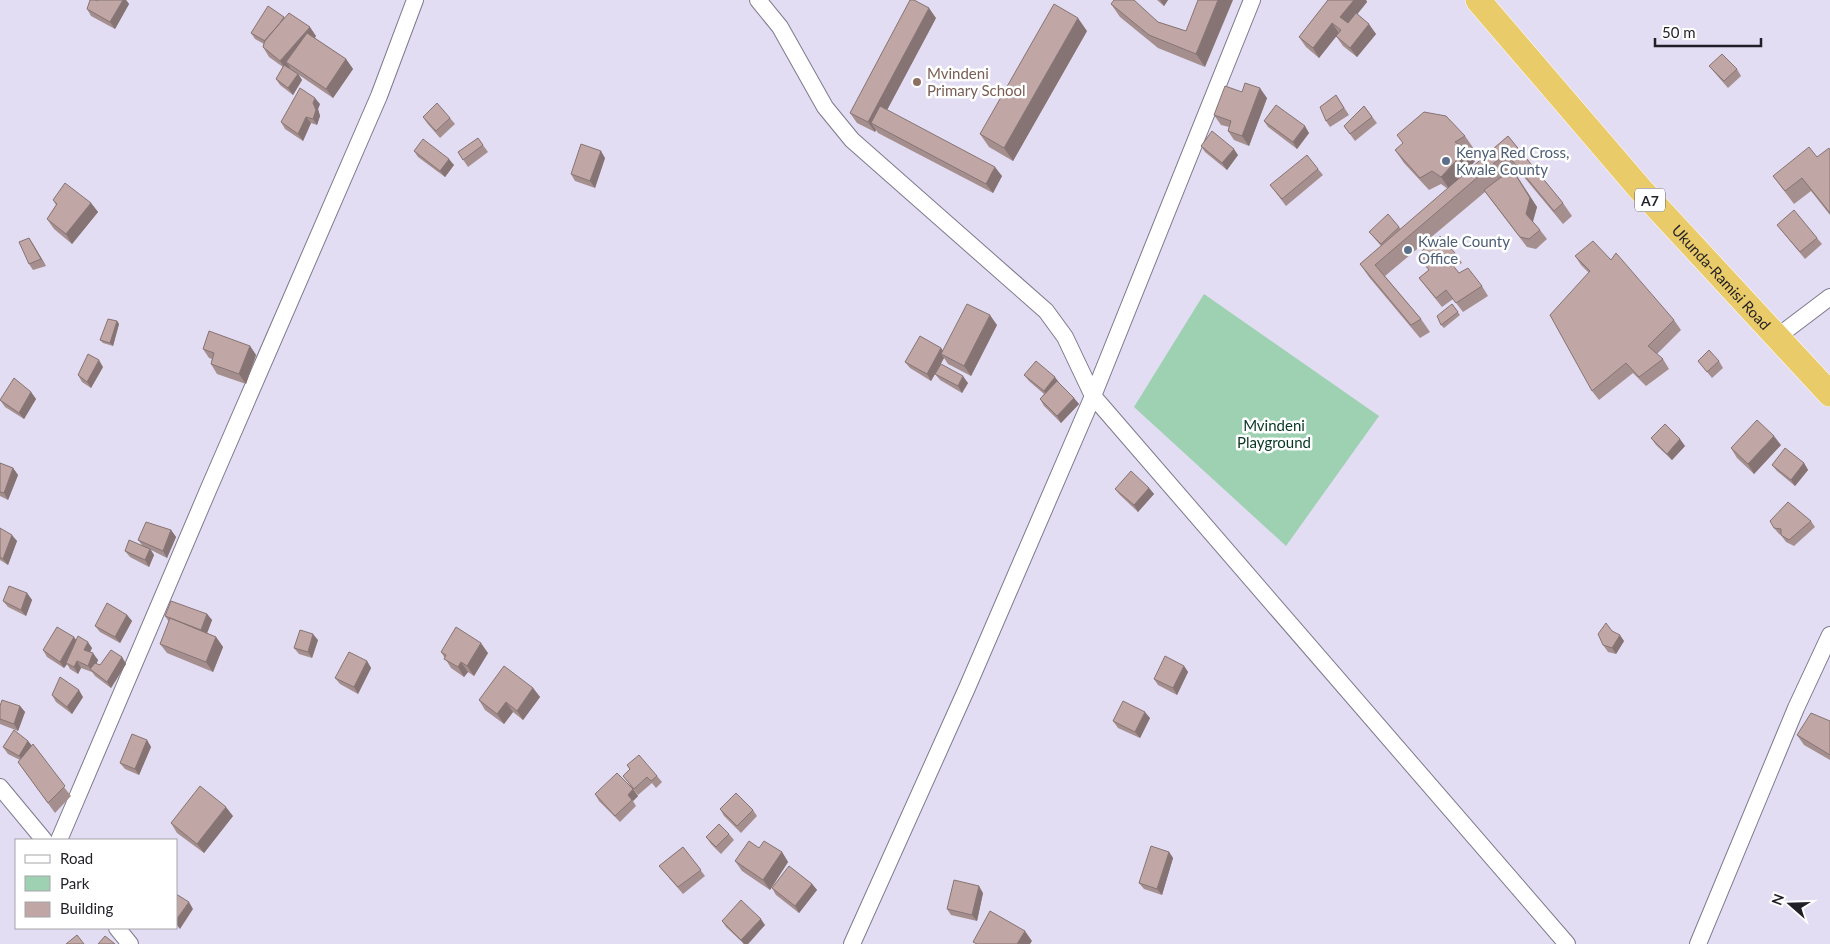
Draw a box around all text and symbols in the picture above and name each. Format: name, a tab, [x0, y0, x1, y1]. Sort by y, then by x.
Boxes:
scale bar	[1655, 15, 1761, 47]
text: 50 m	[1662, 23, 1696, 41]
place label: Mvindeni Primary School	[927, 64, 1026, 99]
marker: Mvindeni Primary School	[911, 76, 923, 88]
place label: Kenya Red Cross, Kwale County	[1456, 143, 1569, 178]
marker: Kenya Red Cross, Kwale County	[1440, 155, 1452, 167]
road number: A7	[1635, 188, 1665, 212]
street label: Ukunda-Ramisi Road	[1669, 221, 1775, 333]
place label: Kwale County Office	[1418, 232, 1510, 267]
marker: Kwale County Office	[1402, 244, 1414, 256]
park label: Mvindeni Playground	[1237, 416, 1311, 451]
legend	[15, 839, 178, 929]
text: Road	[60, 849, 93, 867]
text: Park	[60, 874, 90, 892]
north arrow	[1765, 879, 1815, 929]
text: N	[1767, 891, 1787, 907]
text: Building	[60, 899, 113, 917]

